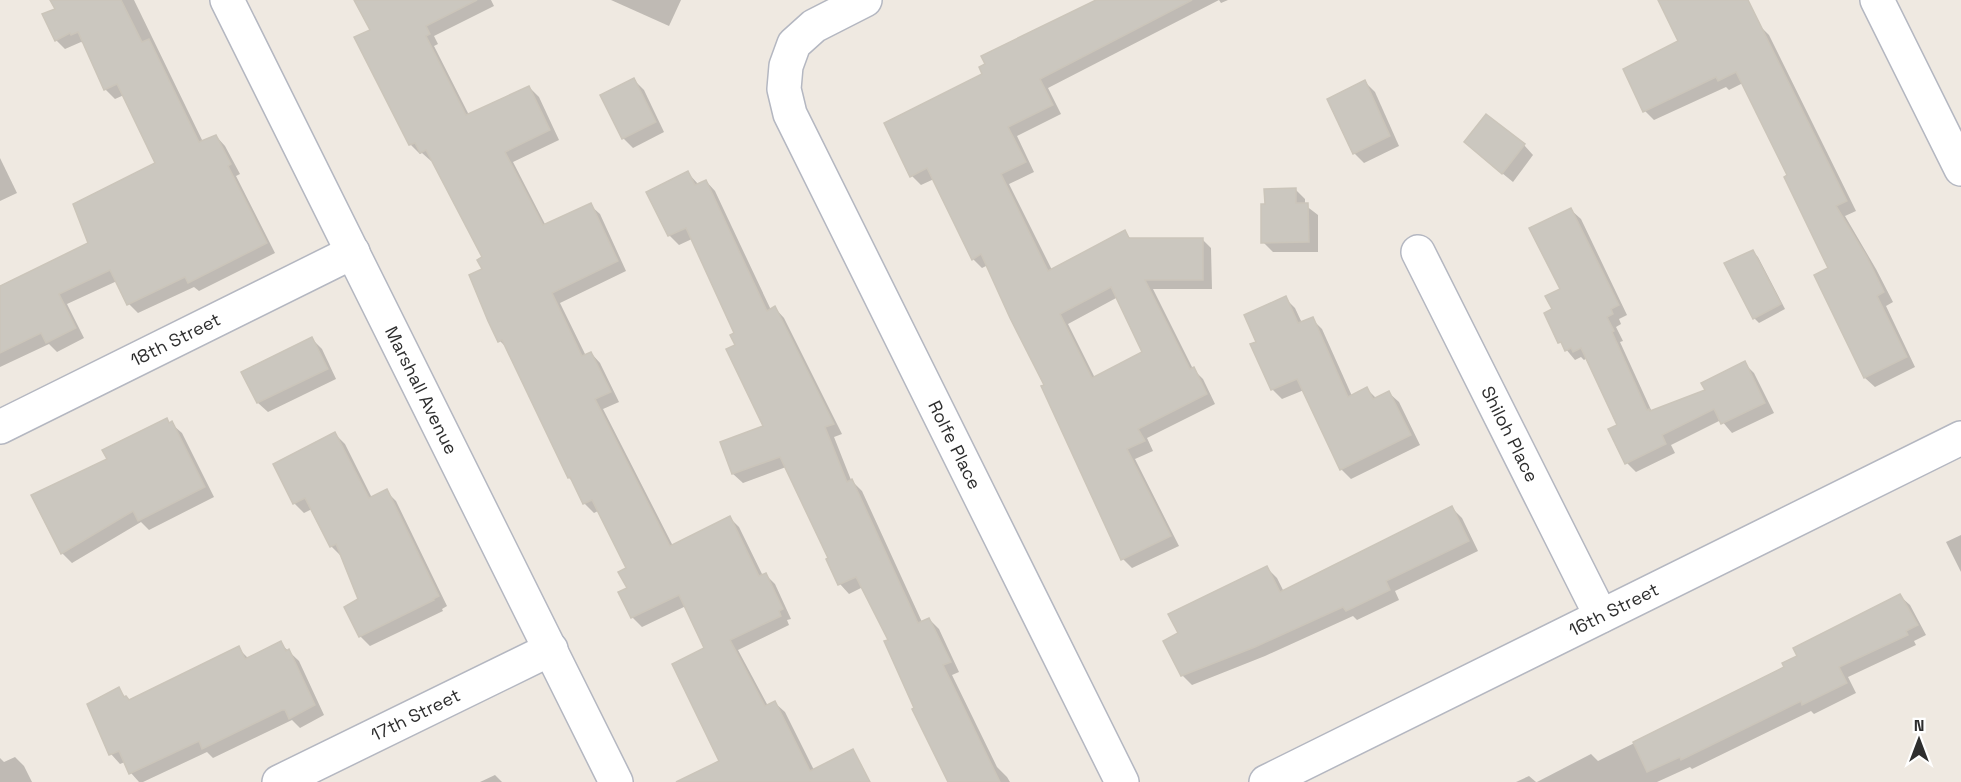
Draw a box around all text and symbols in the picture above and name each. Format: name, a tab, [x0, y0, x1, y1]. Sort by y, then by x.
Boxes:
street label: 18th Street	[126, 307, 224, 372]
street label: Marshall Avenue	[380, 322, 463, 458]
street label: Shiloh Place	[1476, 382, 1544, 486]
street label: Rolfe Place	[923, 396, 987, 493]
street label: 16th Street	[1565, 577, 1662, 641]
street label: 17th Street	[367, 683, 464, 746]
north arrow	[1889, 710, 1949, 770]
text: N	[1914, 715, 1924, 736]

